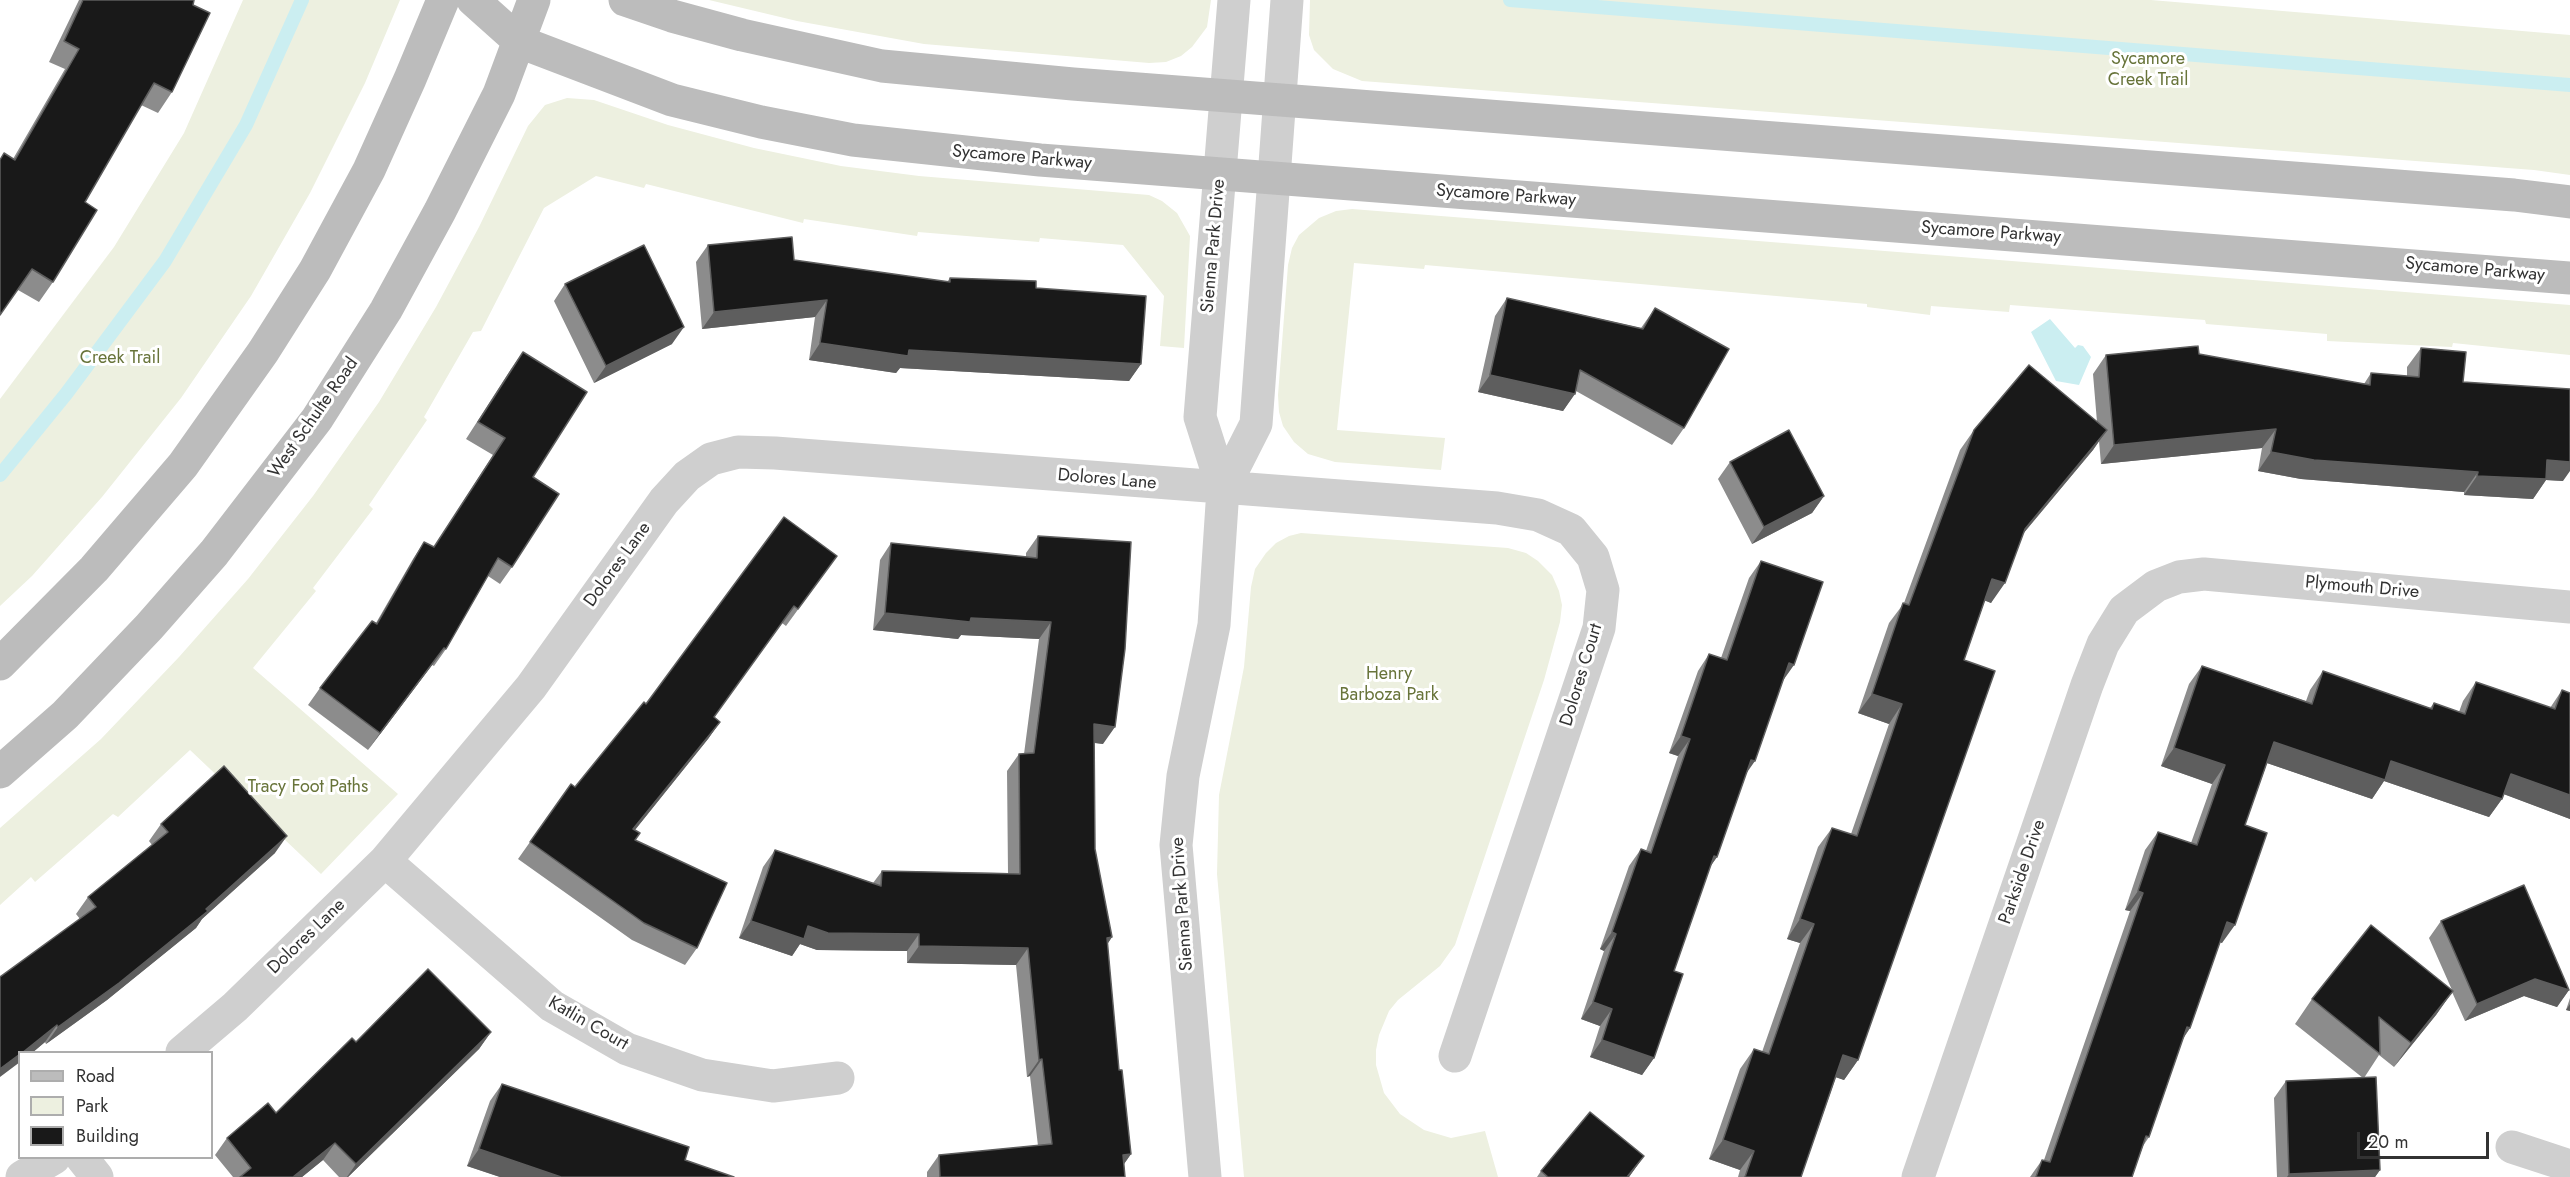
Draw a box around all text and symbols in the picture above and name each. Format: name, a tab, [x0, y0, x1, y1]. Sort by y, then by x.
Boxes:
park label: Sycamore Creek Trail	[2108, 49, 2188, 92]
street label: Sycamore Parkway	[951, 141, 1093, 175]
street label: Sienna Park Drive	[1197, 178, 1231, 314]
street label: Sycamore Parkway	[1435, 180, 1577, 212]
street label: Sycamore Parkway	[1920, 217, 2062, 249]
street label: Sycamore Parkway	[2404, 253, 2546, 287]
park label: Creek Trail	[80, 348, 160, 370]
street label: West Schulte Road	[264, 354, 364, 482]
street label: Dolores Lane	[1057, 465, 1157, 495]
street label: Dolores Lane	[580, 518, 656, 612]
street label: Plymouth Drive	[2304, 572, 2420, 604]
street label: Dolores Court	[1556, 621, 1608, 729]
park label: Henry Barboza Park	[1339, 664, 1439, 706]
park label: Tracy Foot Paths	[248, 777, 368, 799]
street label: Parkside Drive	[1995, 817, 2051, 927]
street label: Sienna Park Drive	[1168, 836, 1198, 972]
street label: Dolores Lane	[264, 895, 350, 979]
street label: Katlin Court	[544, 992, 632, 1056]
legend	[18, 1051, 213, 1159]
text: Road	[76, 1063, 115, 1089]
text: Park	[76, 1093, 108, 1119]
scale bar	[2360, 1120, 2492, 1158]
text: Building	[76, 1123, 139, 1149]
text: 20 m	[2368, 1129, 2408, 1155]

